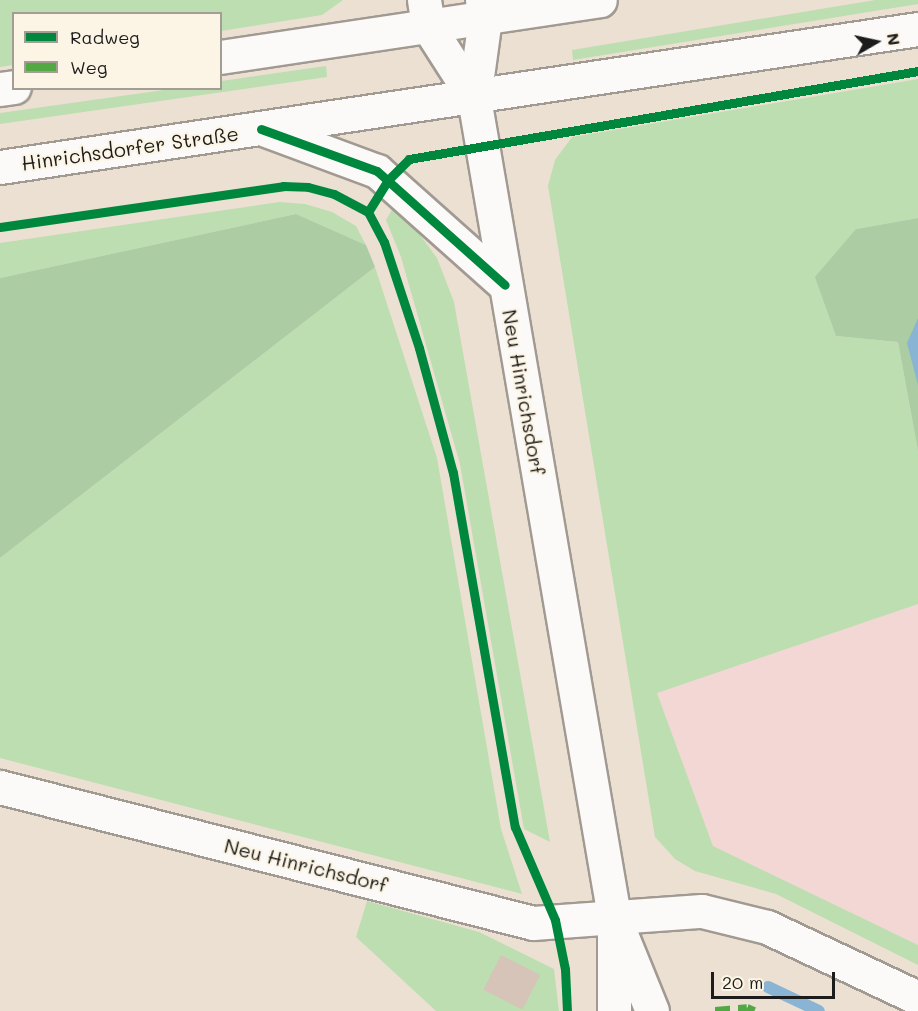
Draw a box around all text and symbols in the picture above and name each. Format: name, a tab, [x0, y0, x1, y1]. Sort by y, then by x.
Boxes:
legend	[12, 12, 222, 90]
north arrow	[846, 12, 906, 72]
text: Radweg	[70, 25, 140, 49]
text: N	[883, 31, 906, 47]
text: Weg	[70, 55, 107, 79]
street label: Hinrichsdorfer Straße	[20, 121, 240, 175]
street label: Neu Hinrichsdorf	[498, 308, 550, 476]
street label: Neu Hinrichsdorf	[222, 833, 390, 897]
scale bar	[714, 960, 838, 998]
text: 20 m	[722, 970, 763, 994]

